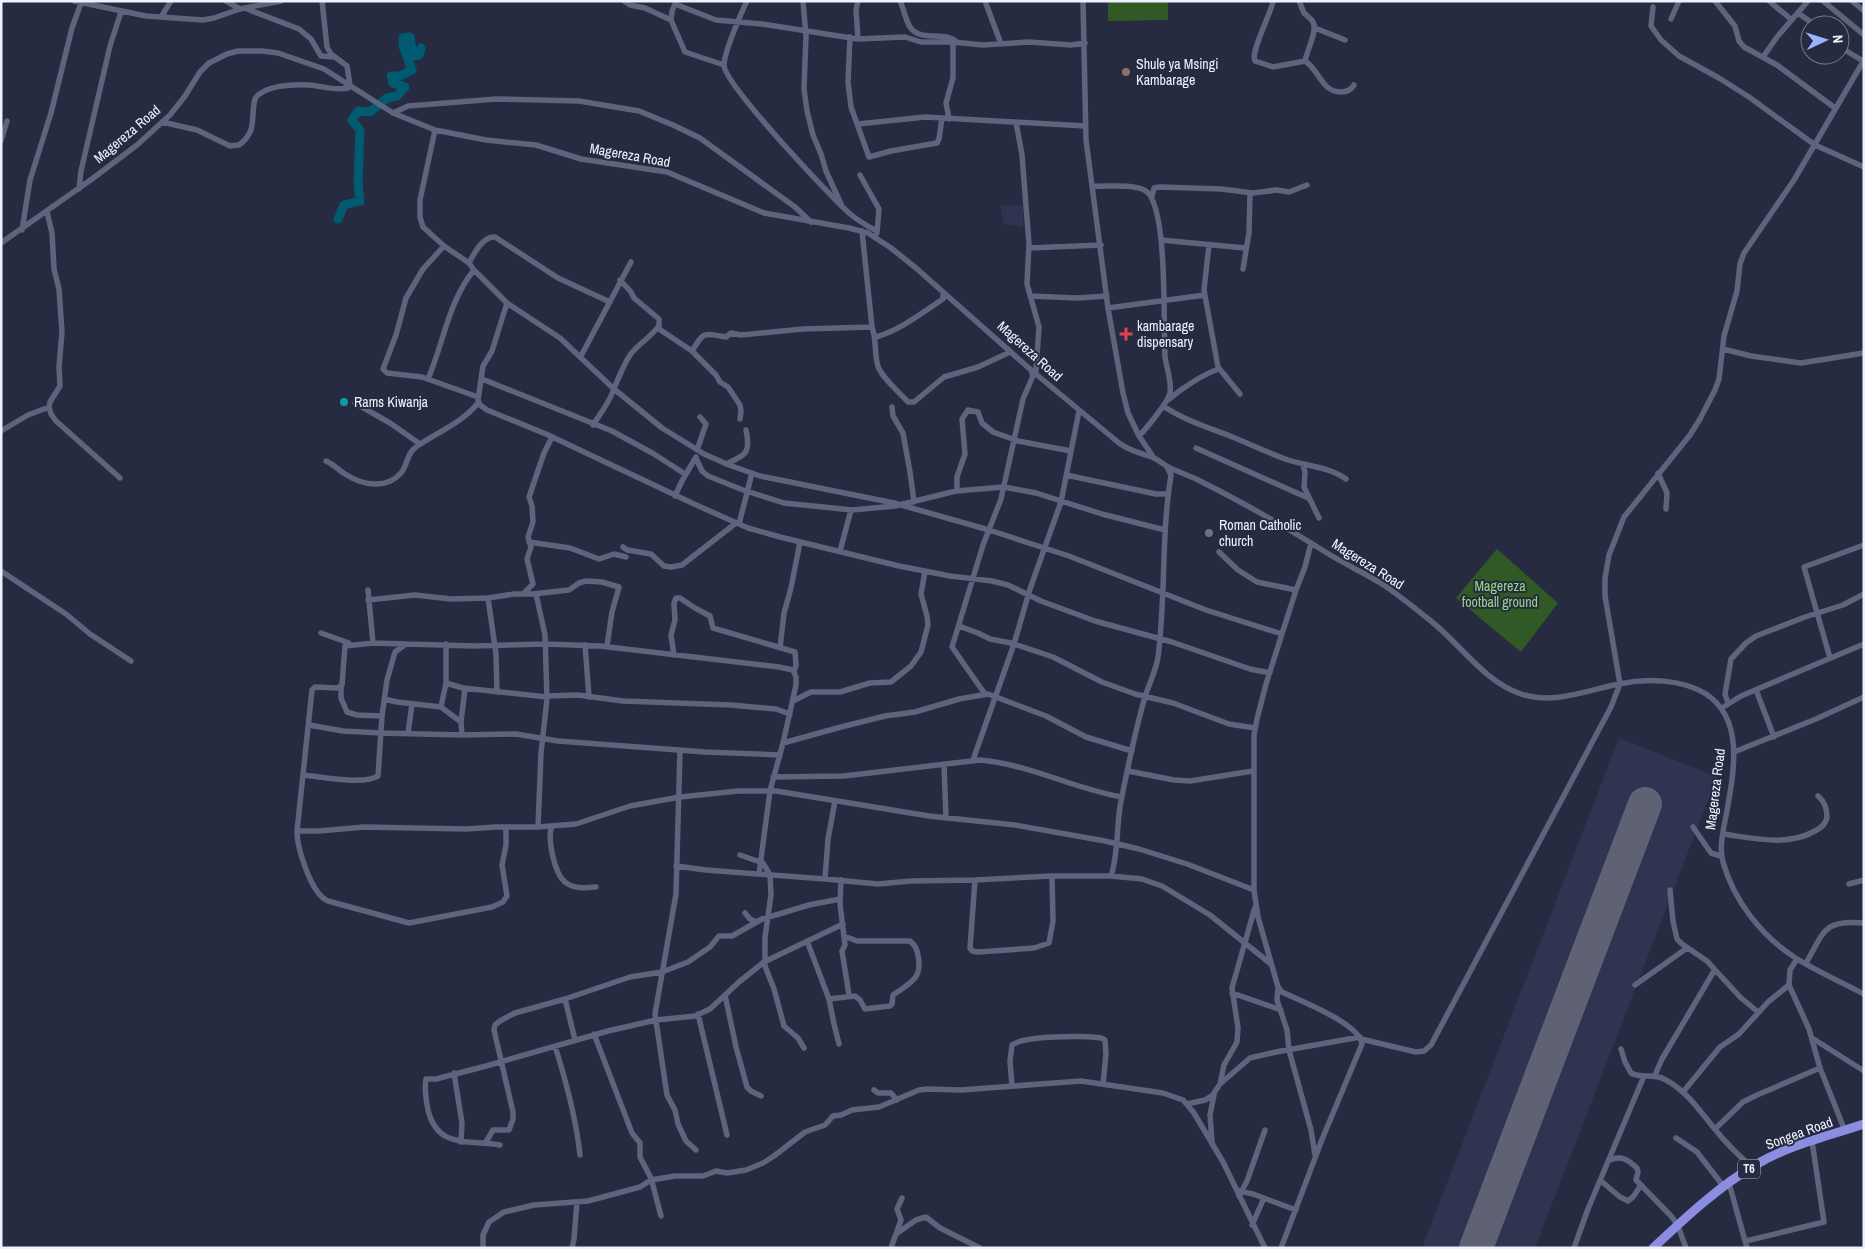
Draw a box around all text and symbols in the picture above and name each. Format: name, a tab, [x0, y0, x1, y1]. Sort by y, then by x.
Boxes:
north arrow	[1800, 15, 1850, 65]
text: N	[1829, 34, 1847, 44]
place label: Shule ya Msingi Kambarage	[1136, 55, 1218, 89]
marker: Shule ya Msingi Kambarage	[1120, 66, 1132, 78]
street label: Magereza Road	[90, 101, 164, 167]
street label: Magereza Road	[588, 139, 672, 171]
street label: Magereza Road	[994, 317, 1066, 385]
place label: kambarage dispensary	[1137, 317, 1194, 351]
marker: kambarage dispensary	[1119, 327, 1133, 341]
place label: Rams Kiwanja	[354, 393, 429, 411]
marker: Rams Kiwanja	[338, 396, 350, 408]
place label: Roman Catholic church	[1219, 516, 1302, 550]
marker: Roman Catholic church	[1203, 527, 1215, 539]
street label: Magereza Road	[1329, 535, 1407, 593]
park label: Magereza football ground	[1462, 577, 1538, 611]
street label: Magereza Road	[1701, 747, 1729, 831]
street label: Songea Road	[1763, 1113, 1835, 1153]
road number: T6	[1738, 1160, 1760, 1178]

